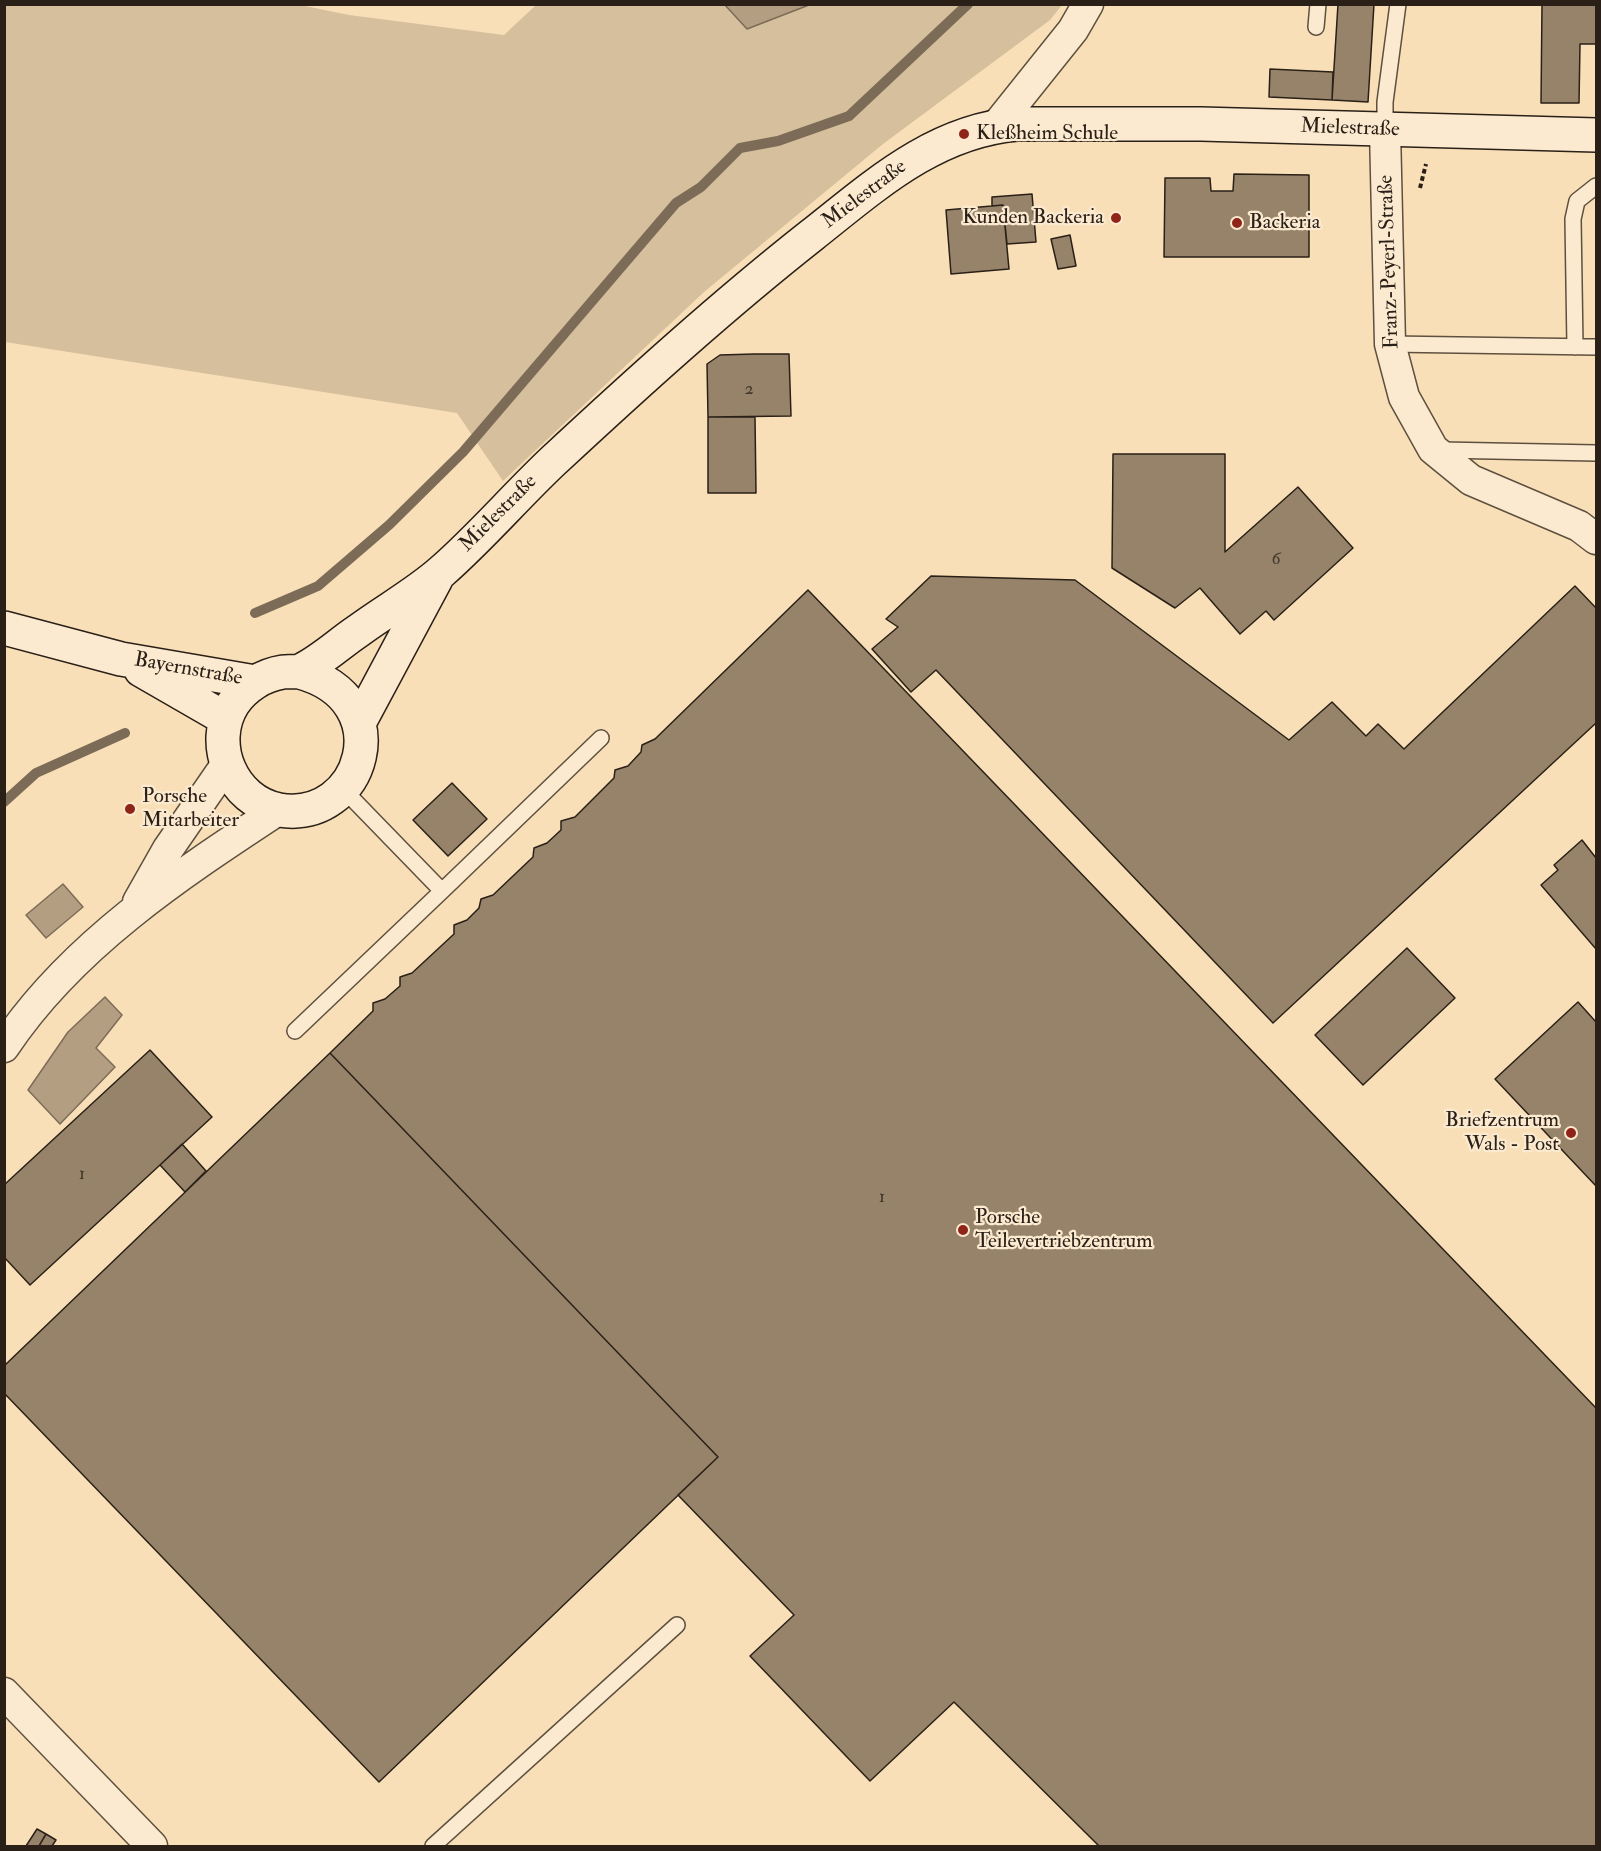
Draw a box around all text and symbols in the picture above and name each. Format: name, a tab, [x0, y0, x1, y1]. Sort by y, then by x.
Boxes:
street label: Mielestraße	[1300, 115, 1400, 143]
place label: Kleßheim Schule	[976, 121, 1118, 147]
marker: Kleßheim Schule	[957, 127, 971, 141]
street label: Mielestraße	[818, 155, 912, 235]
street label: Franz-Peyerl-Straße	[1374, 174, 1406, 350]
place label: Kunden Backeria	[962, 205, 1104, 231]
place label: Backeria	[1249, 210, 1320, 236]
marker: Kunden Backeria	[1109, 211, 1123, 225]
marker: Backeria	[1230, 216, 1244, 230]
house number: 2	[744, 379, 754, 401]
street label: Mielestraße	[455, 470, 543, 558]
house number: 6	[1271, 549, 1281, 571]
street label: Bayernstraße	[132, 648, 244, 692]
place label: Porsche Mitarbeiter	[142, 784, 239, 834]
marker: Porsche Mitarbeiter	[123, 802, 137, 816]
place label: Briefzentrum Wals - Post	[1445, 1108, 1559, 1158]
marker: Briefzentrum Wals - Post	[1564, 1126, 1578, 1140]
house number: 1	[79, 1164, 85, 1186]
house number: 1	[879, 1187, 885, 1209]
place label: Porsche Teilevertriebzentrum	[975, 1205, 1152, 1255]
marker: Porsche Teilevertriebzentrum	[956, 1223, 970, 1237]

